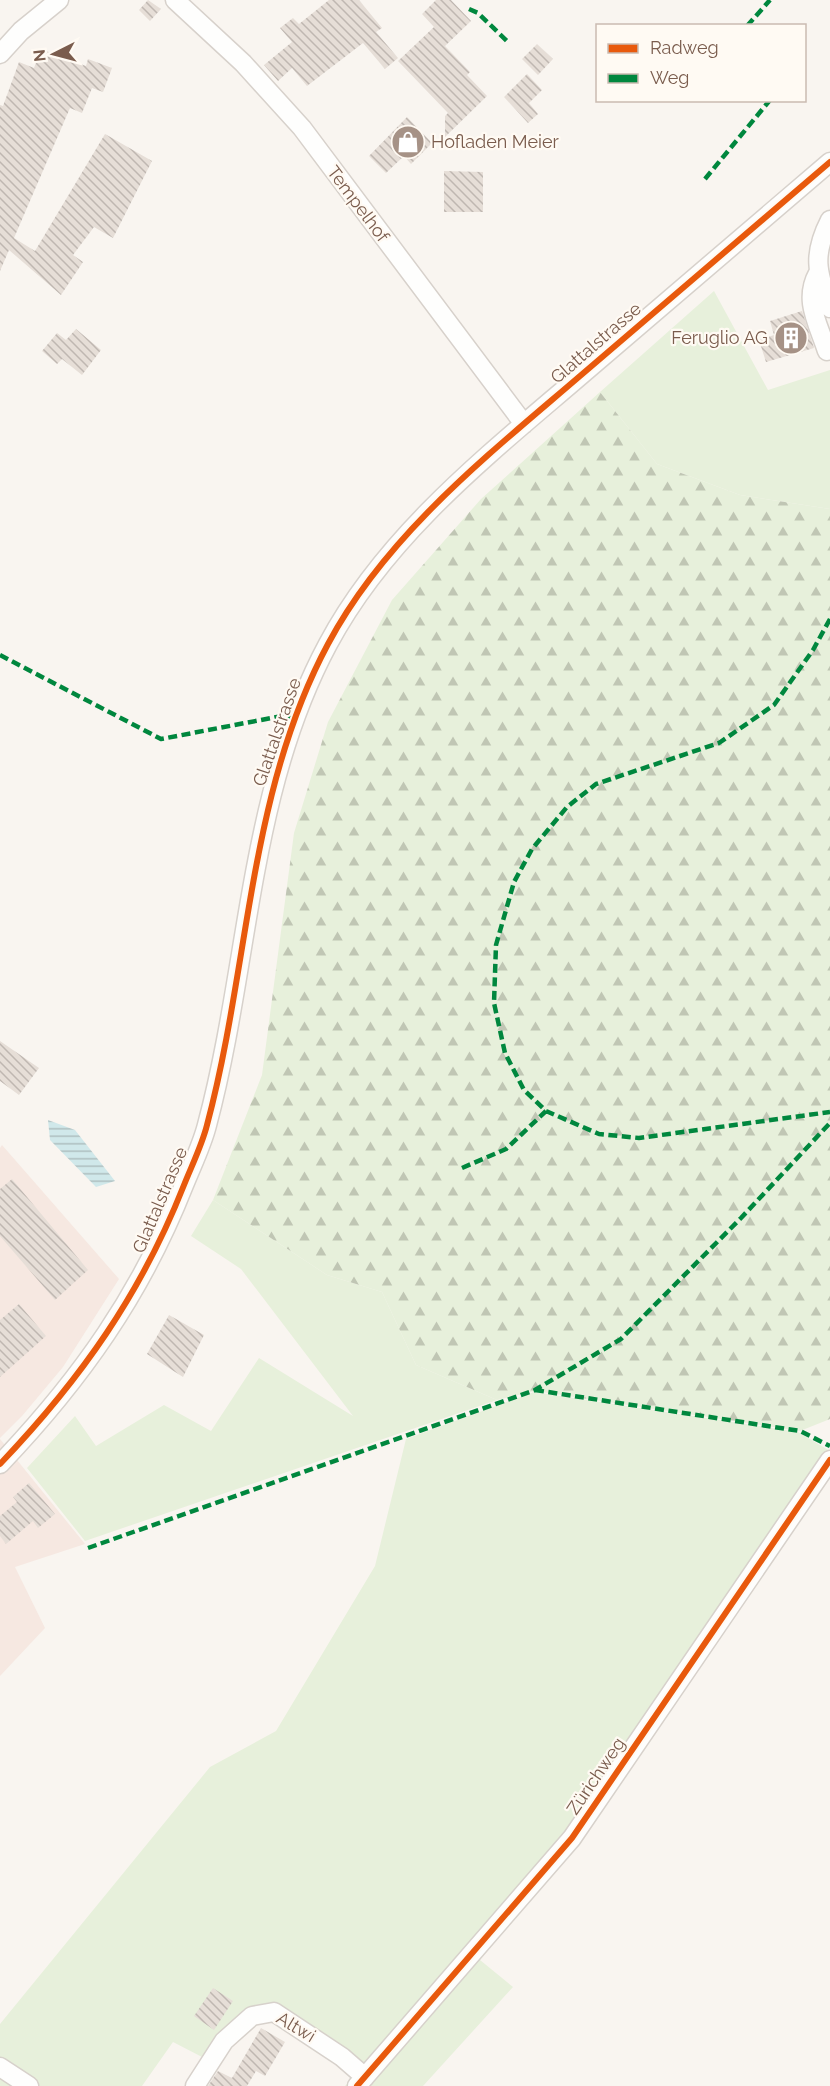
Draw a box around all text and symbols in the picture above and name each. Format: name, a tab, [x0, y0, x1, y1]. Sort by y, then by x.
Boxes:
north arrow	[24, 24, 84, 84]
legend	[596, 24, 806, 102]
text: Radweg	[650, 37, 719, 58]
text: N	[29, 48, 50, 63]
text: Weg	[650, 67, 689, 88]
shop icon: Hofladen Meier	[390, 124, 426, 160]
place label: Hofladen Meier	[431, 131, 560, 152]
street label: Tempelhof	[323, 162, 394, 247]
street label: Glattalstrasse	[546, 297, 646, 388]
building icon: Feruglio AG	[773, 320, 809, 356]
place label: Feruglio AG	[671, 327, 768, 348]
street label: Glattalstrasse	[248, 675, 305, 789]
street label: Glattalstrasse	[128, 1143, 191, 1256]
street label: Zürichweg	[562, 1733, 629, 1818]
street label: Altwi	[273, 2007, 320, 2046]

